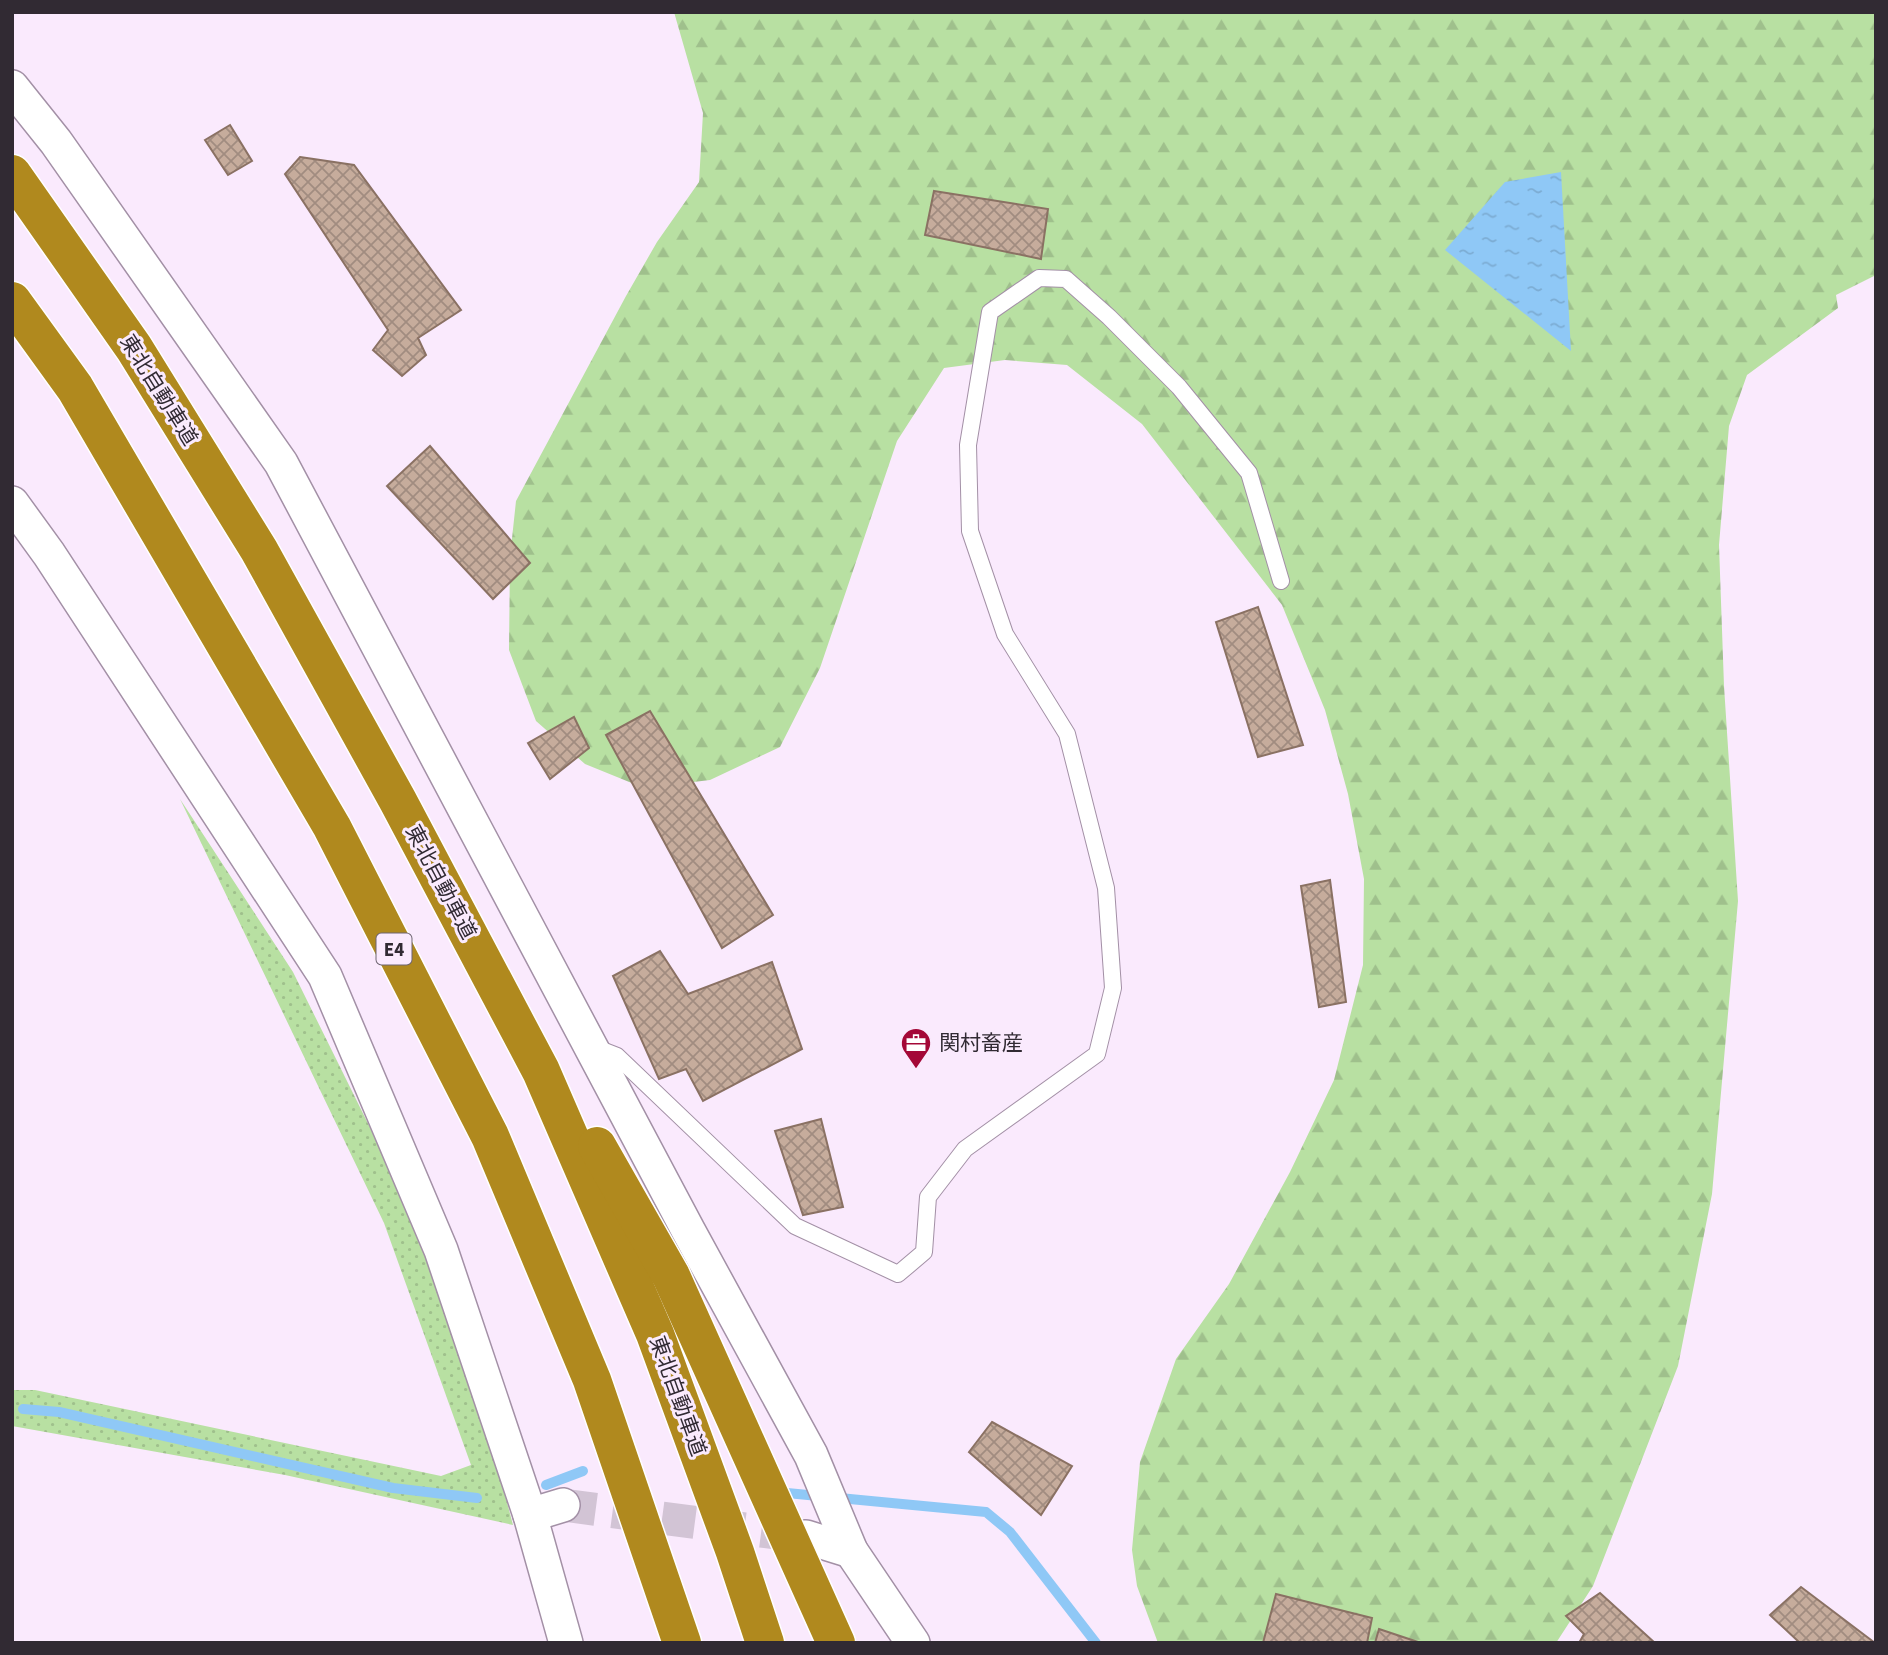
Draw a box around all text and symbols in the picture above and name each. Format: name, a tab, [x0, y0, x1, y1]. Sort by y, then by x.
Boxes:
street label: 東北自動車道	[113, 329, 205, 451]
street label: 東北自動車道	[398, 819, 484, 945]
road number: E4	[376, 934, 412, 965]
office icon: 関村畜産	[899, 1026, 933, 1070]
place label: 関村畜産	[939, 1028, 1023, 1058]
street label: 東北自動車道	[642, 1332, 714, 1460]

